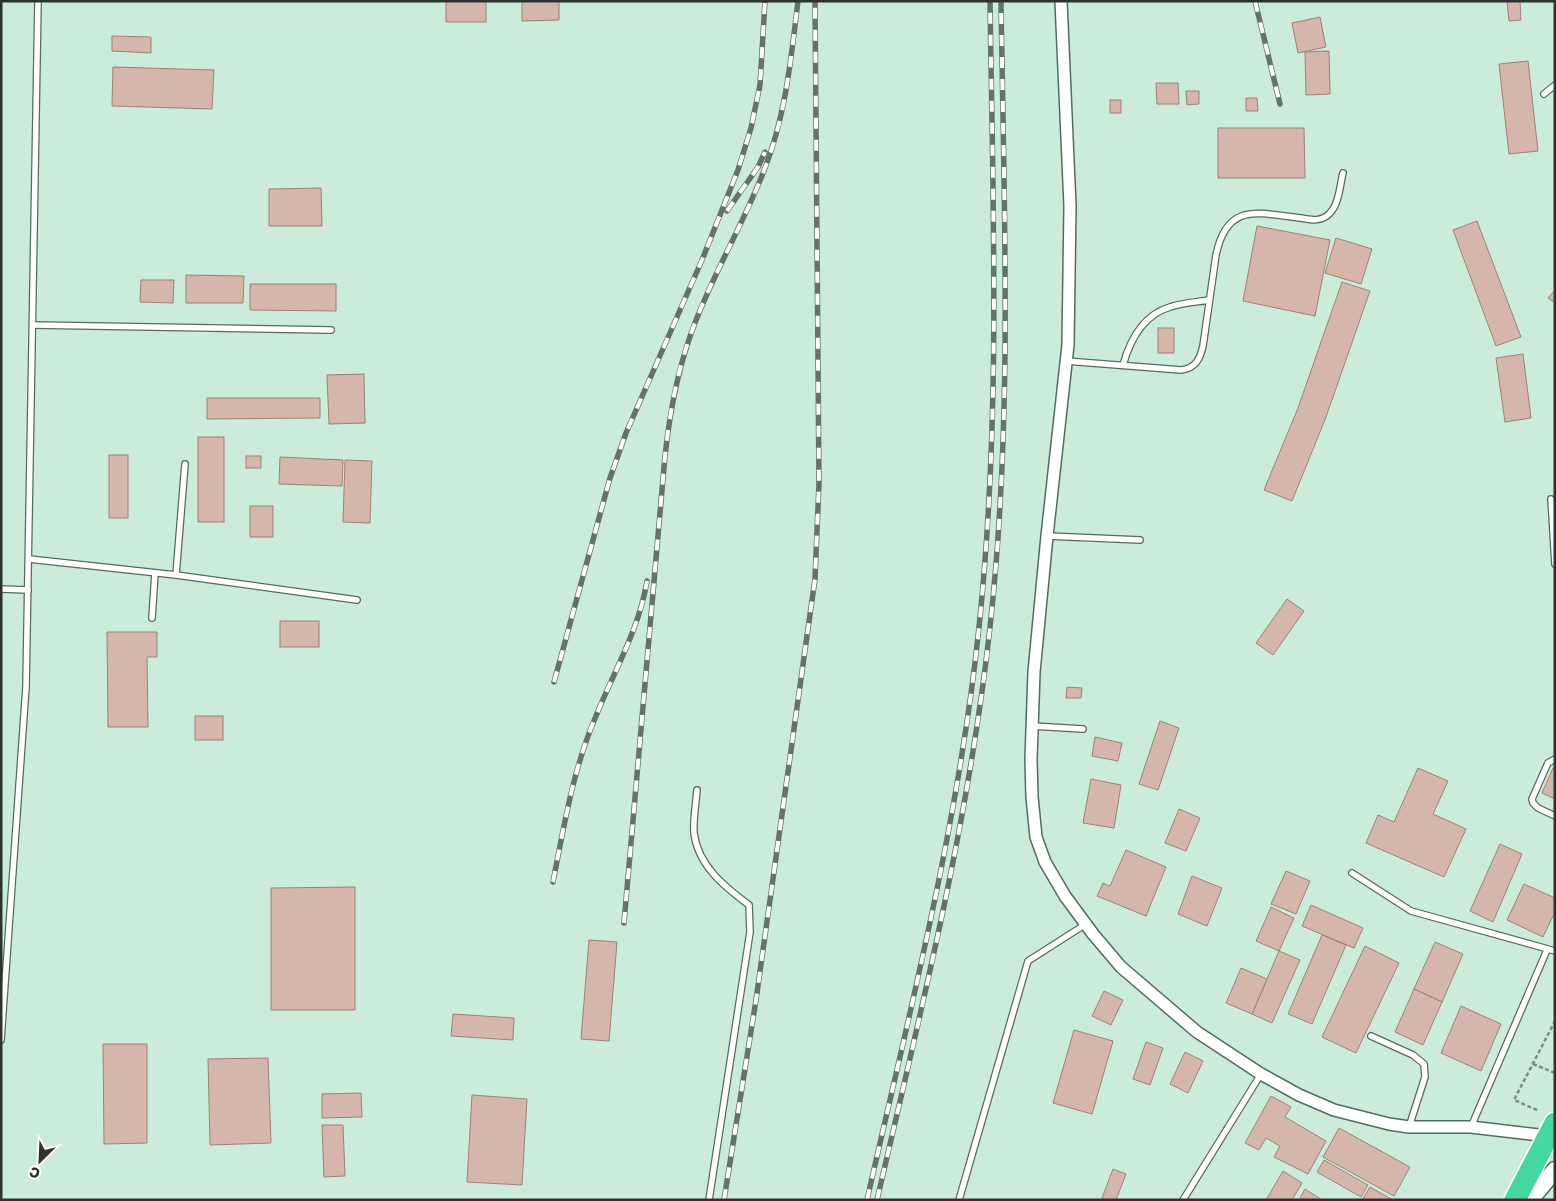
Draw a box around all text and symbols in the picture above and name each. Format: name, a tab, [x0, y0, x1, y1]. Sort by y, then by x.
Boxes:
north arrow	[15, 1136, 65, 1186]
text: С	[26, 1164, 43, 1183]

